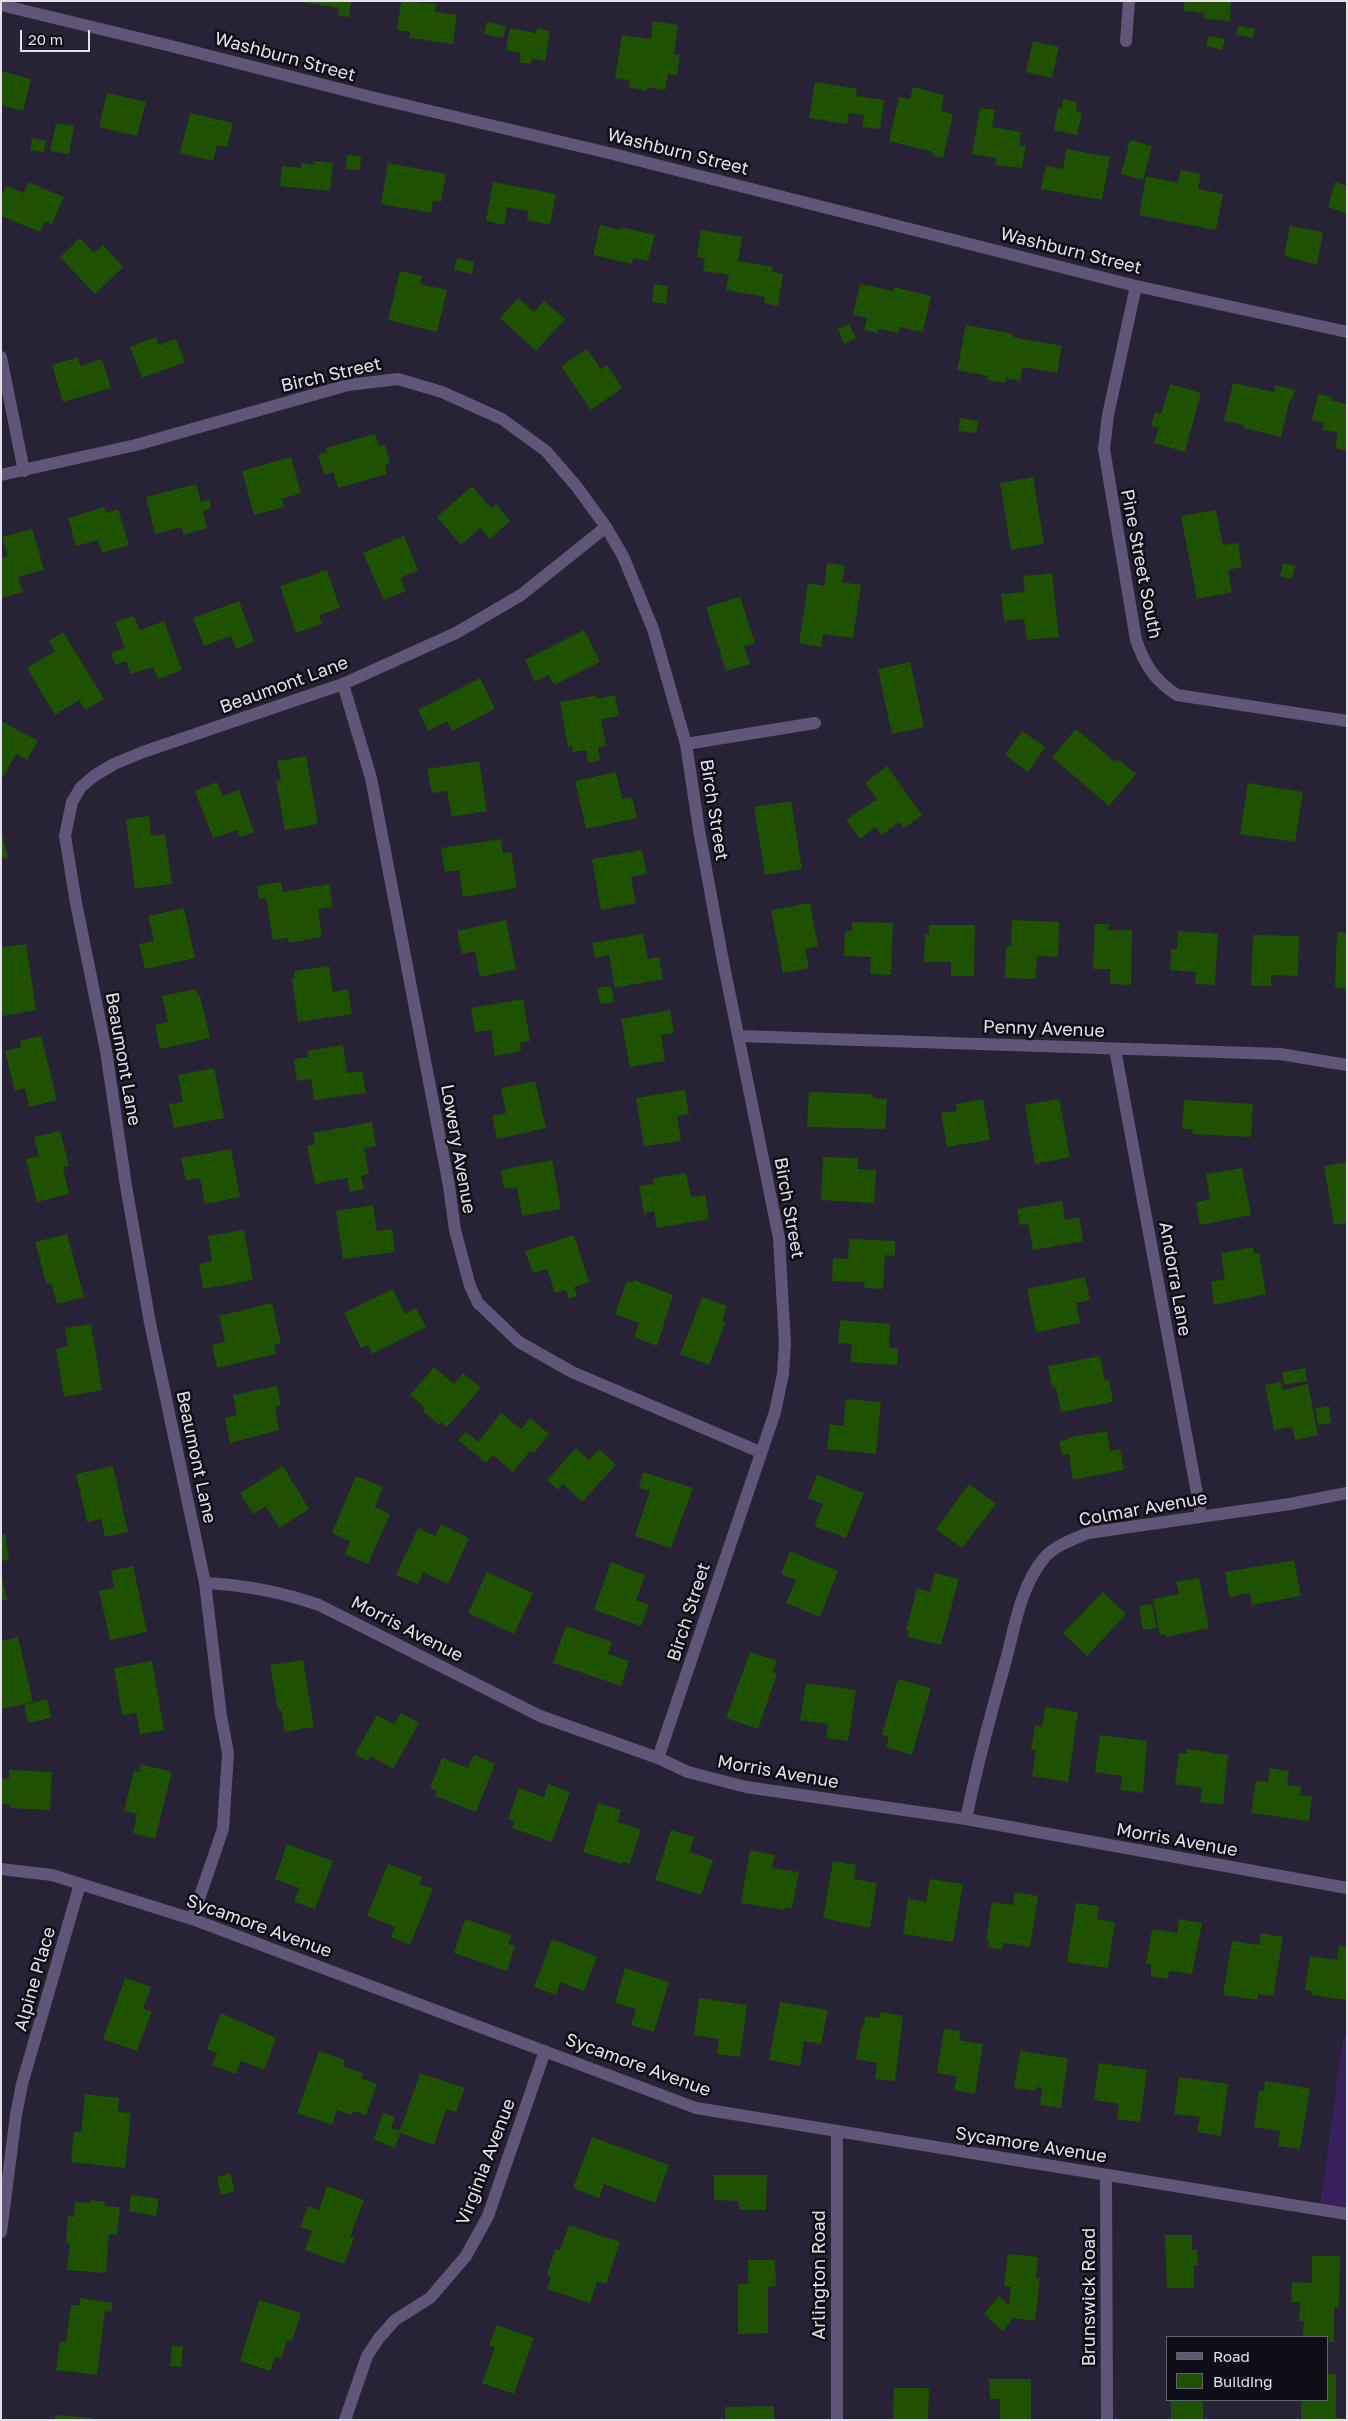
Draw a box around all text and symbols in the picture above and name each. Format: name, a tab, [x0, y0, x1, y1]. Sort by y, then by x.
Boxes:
scale bar	[22, 20, 92, 52]
street label: Washburn Street	[212, 28, 358, 86]
text: 20 m	[28, 30, 63, 48]
street label: Washburn Street	[605, 124, 751, 180]
street label: Washburn Street	[998, 223, 1144, 279]
street label: Birch Street	[279, 353, 383, 397]
street label: Pine Street South	[1116, 487, 1166, 641]
street label: Beaumont Lane	[217, 652, 351, 718]
street label: Birch Street	[695, 758, 733, 862]
street label: Beaumont Lane	[101, 991, 145, 1127]
street label: Penny Avenue	[983, 1016, 1105, 1042]
street label: Lowery Avenue	[436, 1083, 480, 1215]
street label: Birch Street	[769, 1156, 809, 1260]
street label: Andorra Lane	[1154, 1220, 1196, 1338]
street label: Beaumont Lane	[171, 1389, 221, 1525]
street label: Colmar Avenue	[1077, 1487, 1209, 1531]
street label: Birch Street	[663, 1560, 715, 1664]
street label: Morris Avenue	[347, 1592, 467, 1666]
street label: Morris Avenue	[716, 1751, 840, 1793]
street label: Morris Avenue	[1115, 1819, 1239, 1861]
street label: Sycamore Avenue	[183, 1890, 335, 1962]
street label: Alpine Place	[10, 1924, 60, 2034]
street label: Sycamore Avenue	[562, 2029, 714, 2101]
street label: Virginia Avenue	[452, 2096, 520, 2228]
street label: Sycamore Avenue	[954, 2122, 1108, 2168]
street label: Arlington Road	[808, 2210, 830, 2340]
street label: Brunswick Road	[1078, 2228, 1100, 2366]
legend	[1166, 2336, 1328, 2401]
text: Road	[1213, 2347, 1250, 2365]
text: Building	[1213, 2372, 1273, 2390]

